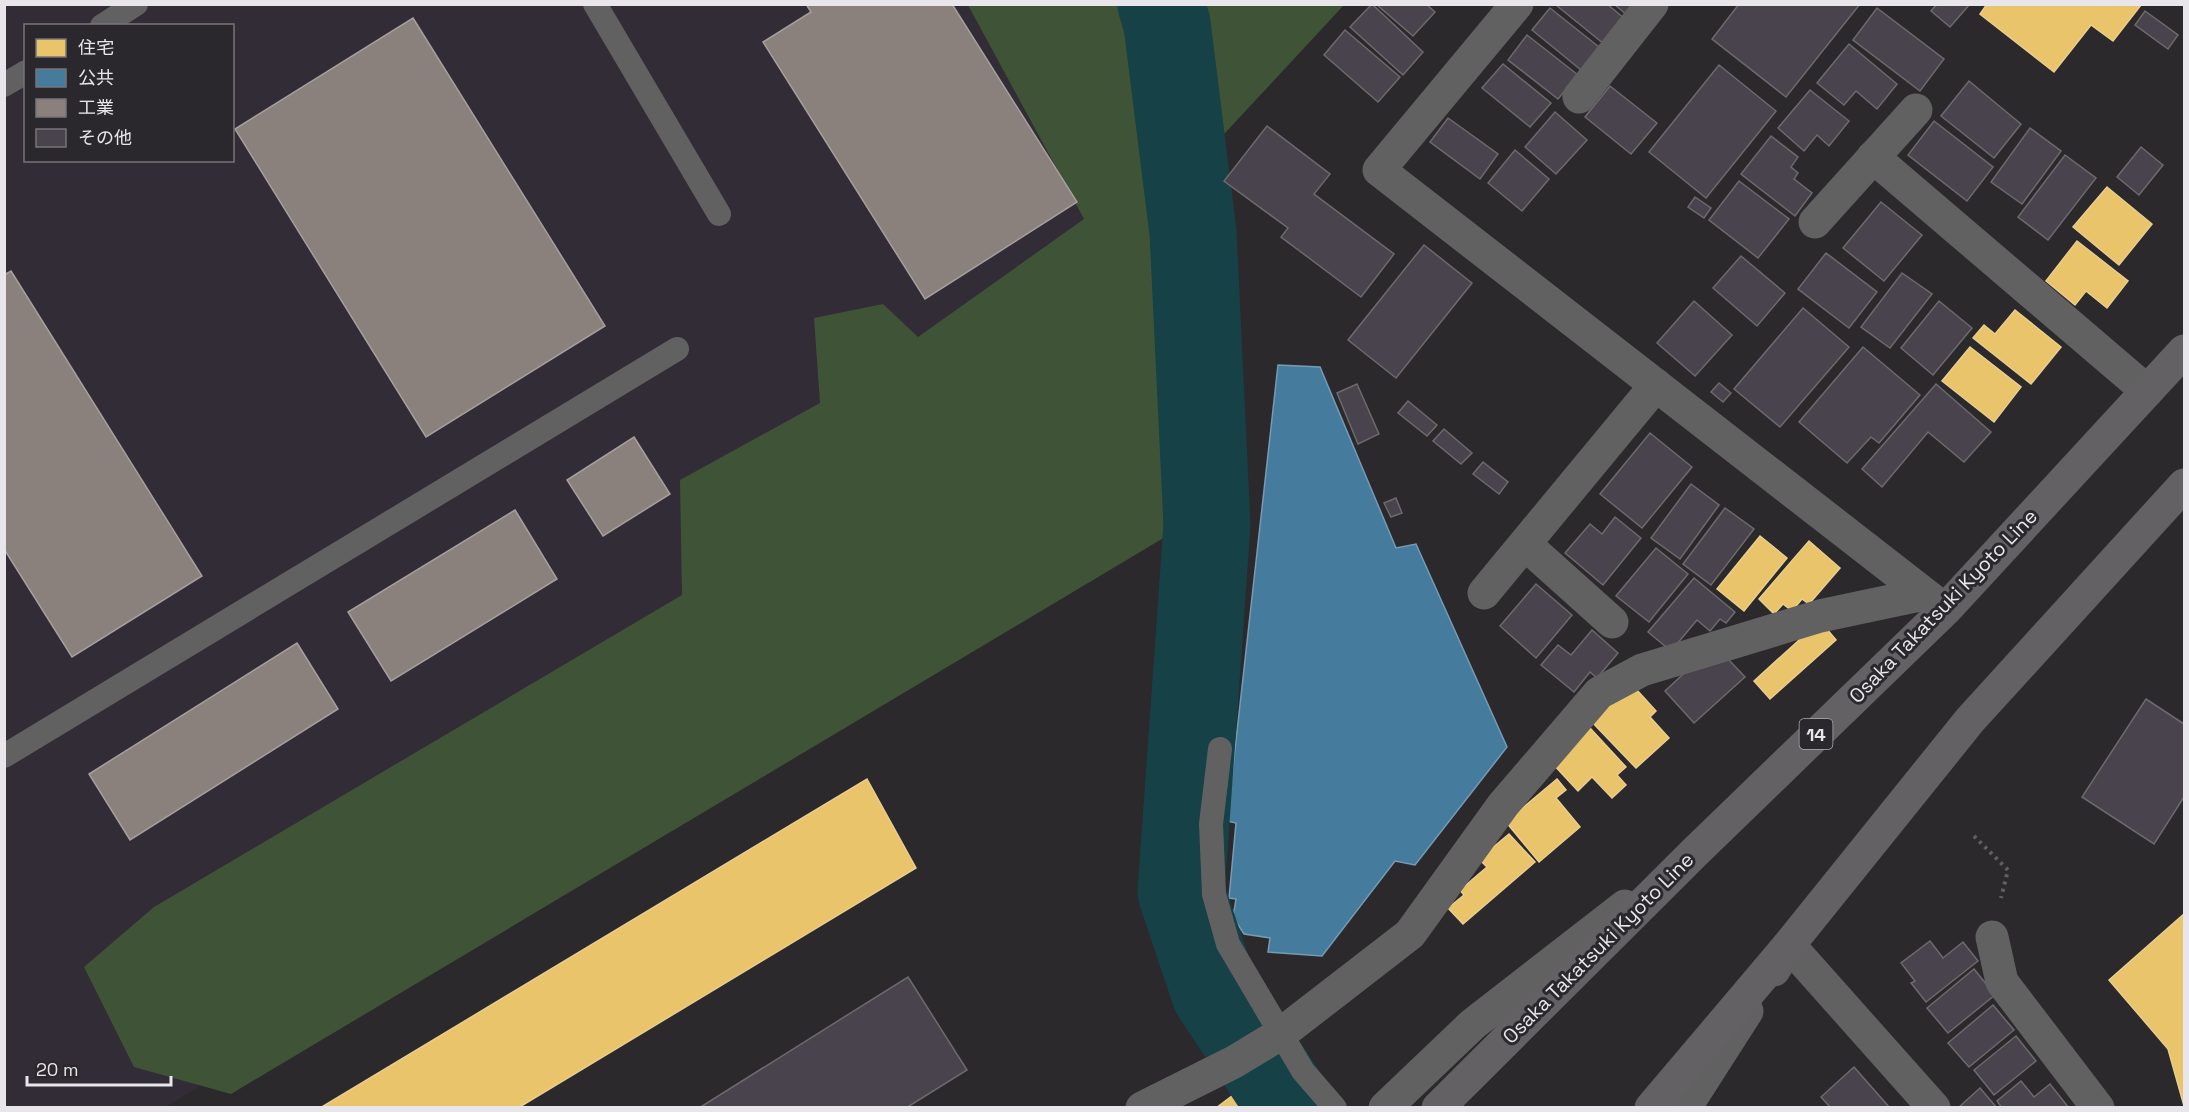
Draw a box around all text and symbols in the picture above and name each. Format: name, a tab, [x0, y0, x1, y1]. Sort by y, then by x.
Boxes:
legend	[24, 24, 234, 162]
text: 住宅	[78, 36, 114, 59]
text: 公共	[78, 66, 114, 89]
text: 工業	[78, 96, 114, 119]
text: その他	[78, 126, 132, 149]
street label: Osaka Takatsuki Kyoto Line	[1843, 503, 2043, 709]
road number: 14	[1800, 719, 1832, 749]
street label: Osaka Takatsuki Kyoto Line	[1497, 847, 1699, 1049]
scale bar	[27, 1049, 171, 1087]
text: 20 m	[36, 1058, 79, 1081]

